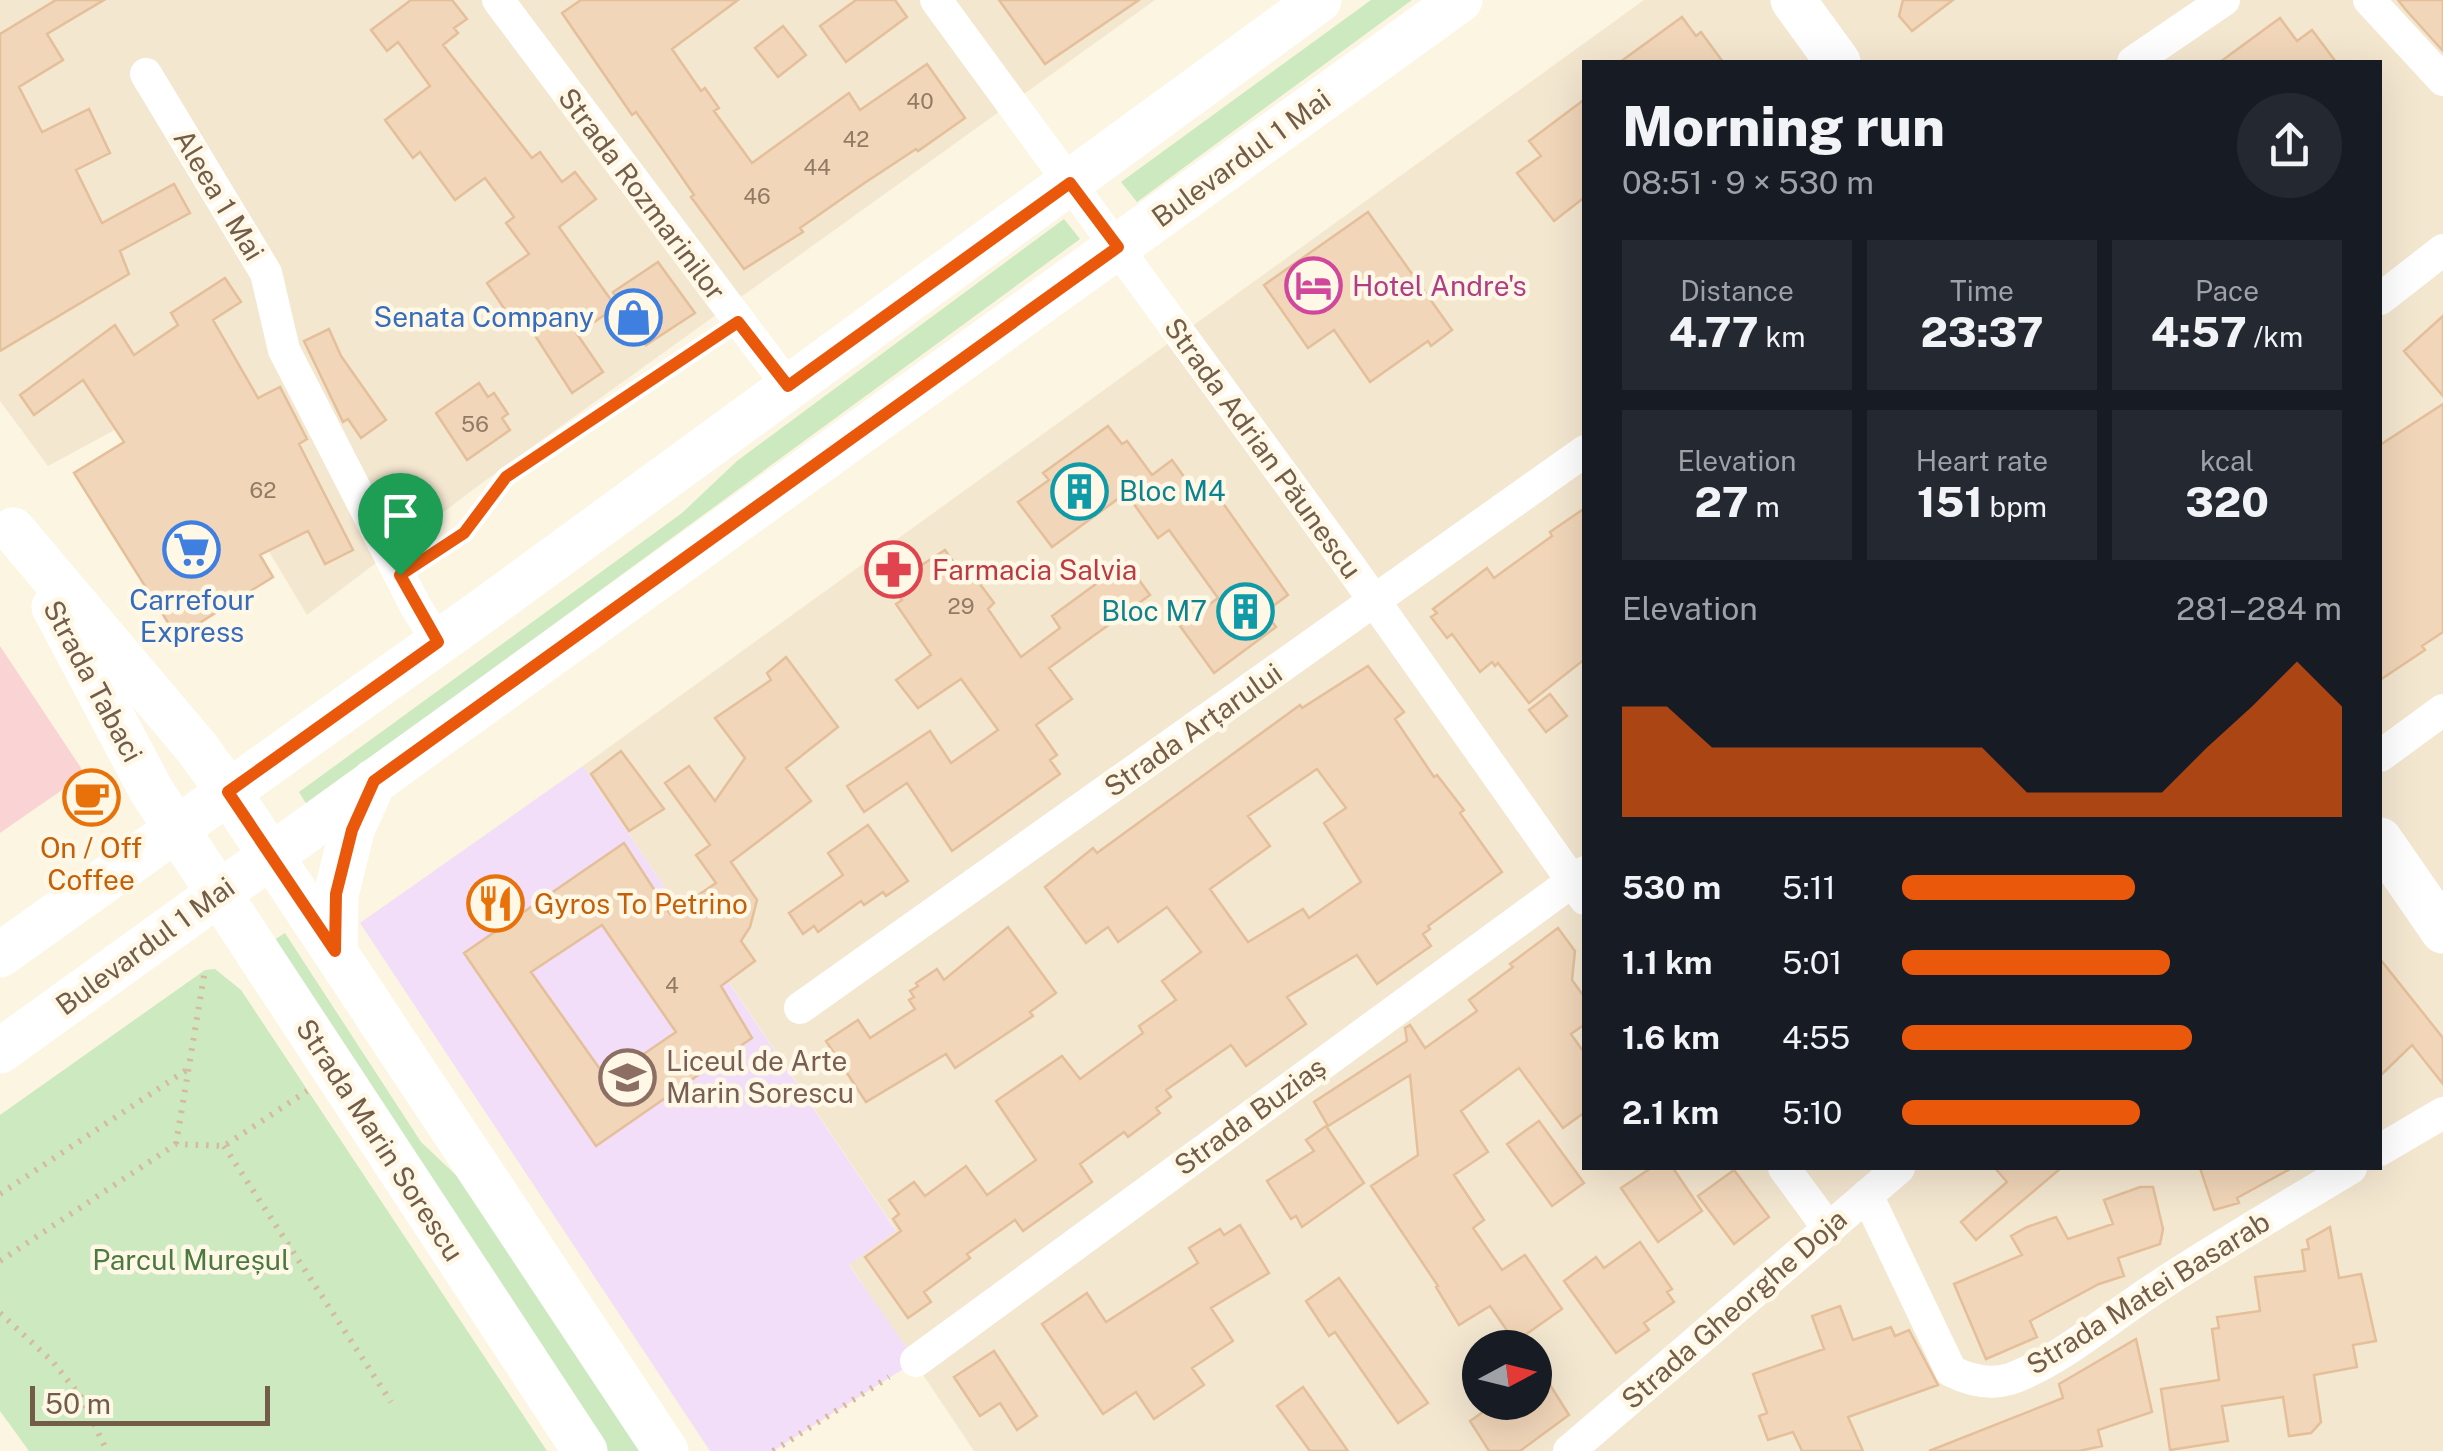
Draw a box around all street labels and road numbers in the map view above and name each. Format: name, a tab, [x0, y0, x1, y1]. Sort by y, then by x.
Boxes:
street label: Strada Rozmarinilor	[552, 81, 733, 306]
street label: Bulevardul 1 Mai	[1145, 82, 1336, 233]
street label: Aleea 1 Mai	[167, 123, 271, 266]
street label: Strada Adrian Păunescu	[1158, 311, 1369, 584]
street label: Strada Tabaci	[37, 594, 150, 767]
street label: Strada Arțarului	[1097, 656, 1288, 803]
street label: Bulevardul 1 Mai	[49, 870, 240, 1021]
street label: Strada Marin Sorescu	[290, 1013, 471, 1267]
street label: Strada Buziaș	[1168, 1050, 1332, 1182]
street label: Strada Gheorghe Doja	[1615, 1202, 1853, 1415]
street label: Strada Matei Basarab	[2020, 1204, 2275, 1381]

